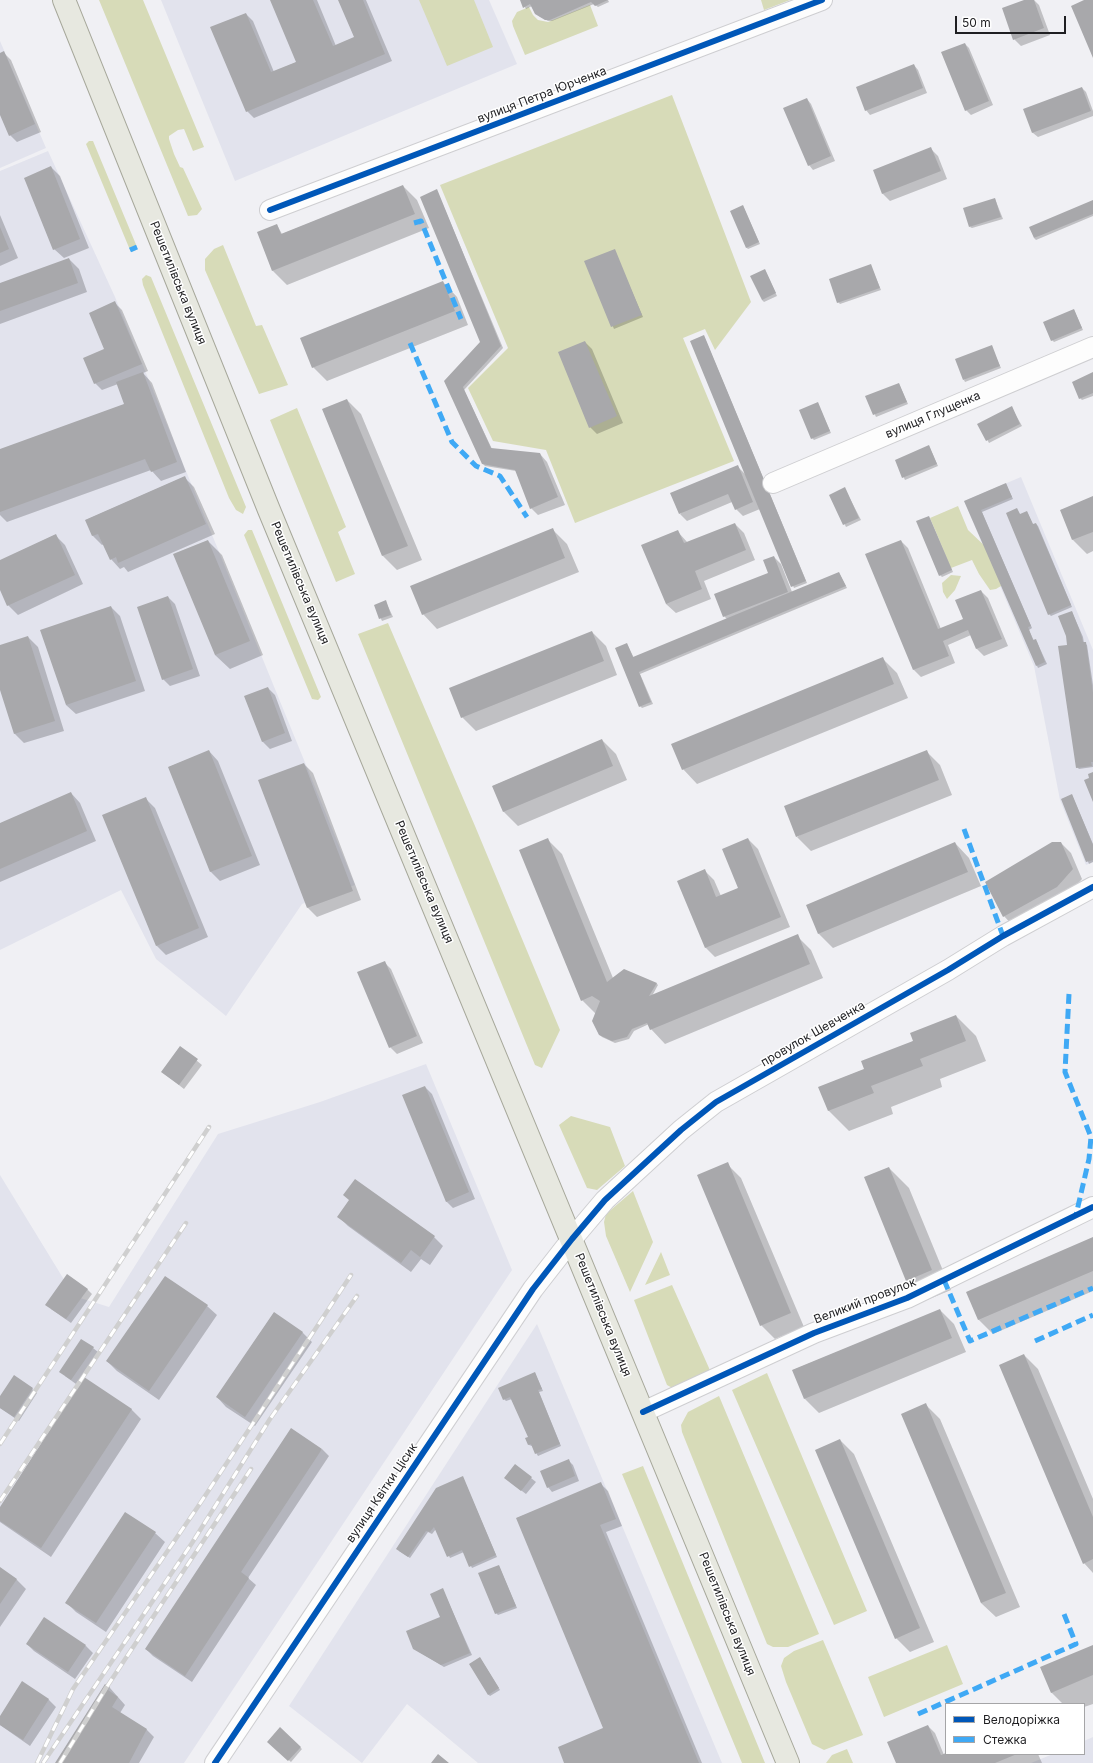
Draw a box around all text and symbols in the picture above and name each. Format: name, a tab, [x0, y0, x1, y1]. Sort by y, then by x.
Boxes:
scale bar	[957, 8, 1068, 34]
text: 50 m	[962, 15, 991, 30]
street label: вулиця Петра Юрченка	[475, 64, 609, 126]
street label: Решетилівська вулиця	[147, 219, 209, 347]
street label: вулиця Глущенка	[883, 388, 983, 442]
street label: Решетилівська вулиця	[268, 519, 332, 647]
street label: Решетилівська вулиця	[392, 818, 456, 946]
street label: провулок Шевченка	[758, 998, 868, 1070]
street label: Решетилівська вулиця	[572, 1251, 634, 1379]
street label: Великий провулок	[812, 1275, 918, 1327]
street label: вулиця Квітки Цісик	[343, 1441, 421, 1545]
street label: Решетилівська вулиця	[696, 1550, 758, 1678]
legend	[945, 1703, 1085, 1755]
text: Велодоріжка	[983, 1712, 1060, 1727]
text: Стежка	[983, 1732, 1027, 1747]

